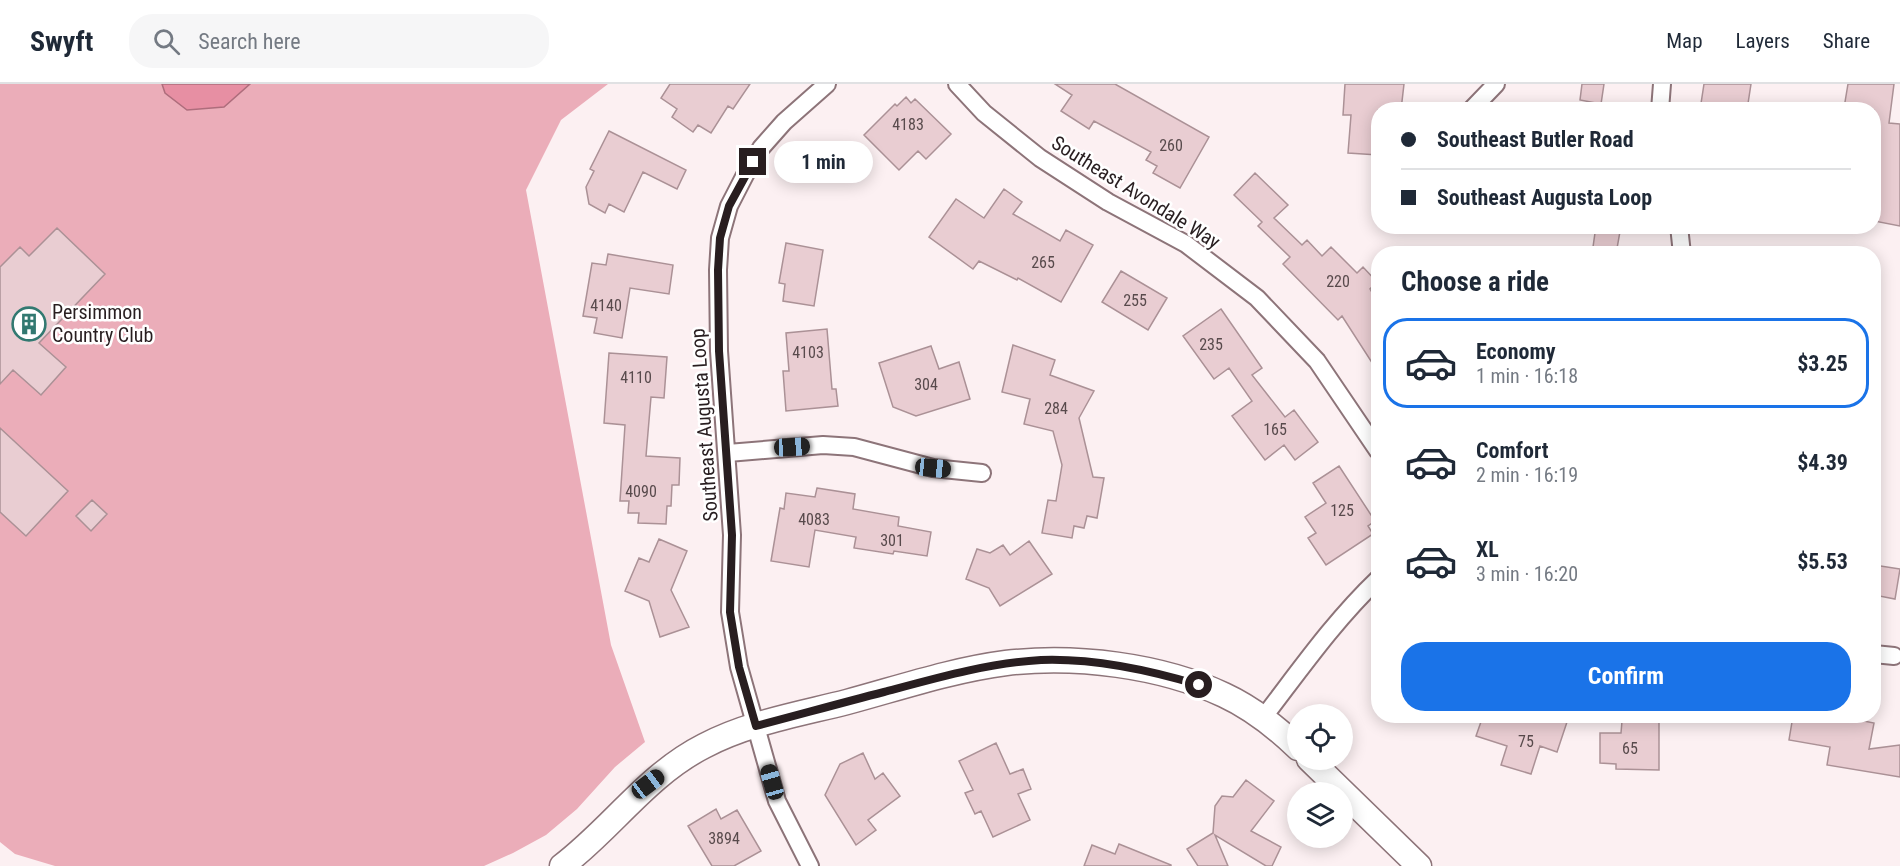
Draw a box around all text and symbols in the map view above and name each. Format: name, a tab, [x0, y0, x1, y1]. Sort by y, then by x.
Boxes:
search box	[129, 14, 549, 68]
text: Swyft	[30, 25, 93, 58]
icon: search	[150, 25, 183, 58]
text: Search here	[198, 29, 301, 54]
text: Map	[1666, 29, 1703, 53]
text: Layers	[1736, 29, 1790, 53]
text: Share	[1823, 29, 1870, 53]
house number: 4183	[892, 115, 924, 134]
text: Southeast Butler Road	[1437, 127, 1634, 152]
street label: Southeast Avondale Way	[1047, 130, 1225, 254]
house number: 260	[1159, 136, 1183, 155]
callout: 1 min	[774, 141, 873, 183]
route end	[739, 148, 766, 175]
text: 1 min	[801, 150, 846, 174]
text: Southeast Augusta Loop	[1437, 185, 1652, 210]
house number: 265	[1031, 253, 1055, 272]
text: Choose a ride	[1401, 266, 1549, 298]
house number: 220	[1326, 272, 1350, 291]
house number: 255	[1123, 291, 1147, 310]
house number: 4140	[590, 296, 622, 315]
place label: Persimmon Country Club	[52, 300, 153, 347]
building icon: Persimmon Country Club	[11, 306, 47, 342]
street label: Southeast Augusta Loop	[685, 328, 723, 522]
house number: 235	[1199, 335, 1223, 354]
icon: car	[1404, 336, 1458, 390]
text: Economy	[1476, 339, 1556, 364]
house number: 4103	[792, 343, 824, 362]
text: $3.25	[1797, 351, 1848, 376]
text: 1 min · 16:18	[1476, 364, 1578, 388]
house number: 4110	[620, 368, 652, 387]
house number: 304	[914, 375, 938, 394]
house number: 284	[1044, 399, 1068, 418]
house number: 165	[1263, 420, 1287, 439]
icon: car	[1404, 435, 1458, 489]
car	[774, 437, 810, 457]
text: Comfort	[1476, 438, 1549, 463]
text: $4.39	[1797, 450, 1848, 475]
car	[914, 457, 952, 479]
text: 2 min · 16:19	[1476, 463, 1578, 487]
house number: 4090	[625, 482, 657, 501]
house number: 125	[1330, 501, 1354, 520]
house number: 4083	[798, 510, 830, 529]
house number: 301	[880, 531, 904, 550]
icon: car	[1404, 534, 1458, 588]
text: XL	[1476, 537, 1499, 562]
text: $5.53	[1797, 549, 1848, 574]
text: 3 min · 16:20	[1476, 562, 1578, 586]
button: Confirm	[1401, 642, 1851, 711]
route start	[1185, 671, 1212, 698]
map controls	[1287, 704, 1353, 848]
button: locate	[1287, 704, 1353, 770]
house number: 75	[1518, 732, 1534, 751]
house number: 65	[1622, 739, 1638, 758]
car	[758, 762, 786, 802]
car	[628, 766, 668, 802]
button: layers	[1287, 782, 1353, 848]
house number: 3894	[708, 829, 740, 848]

